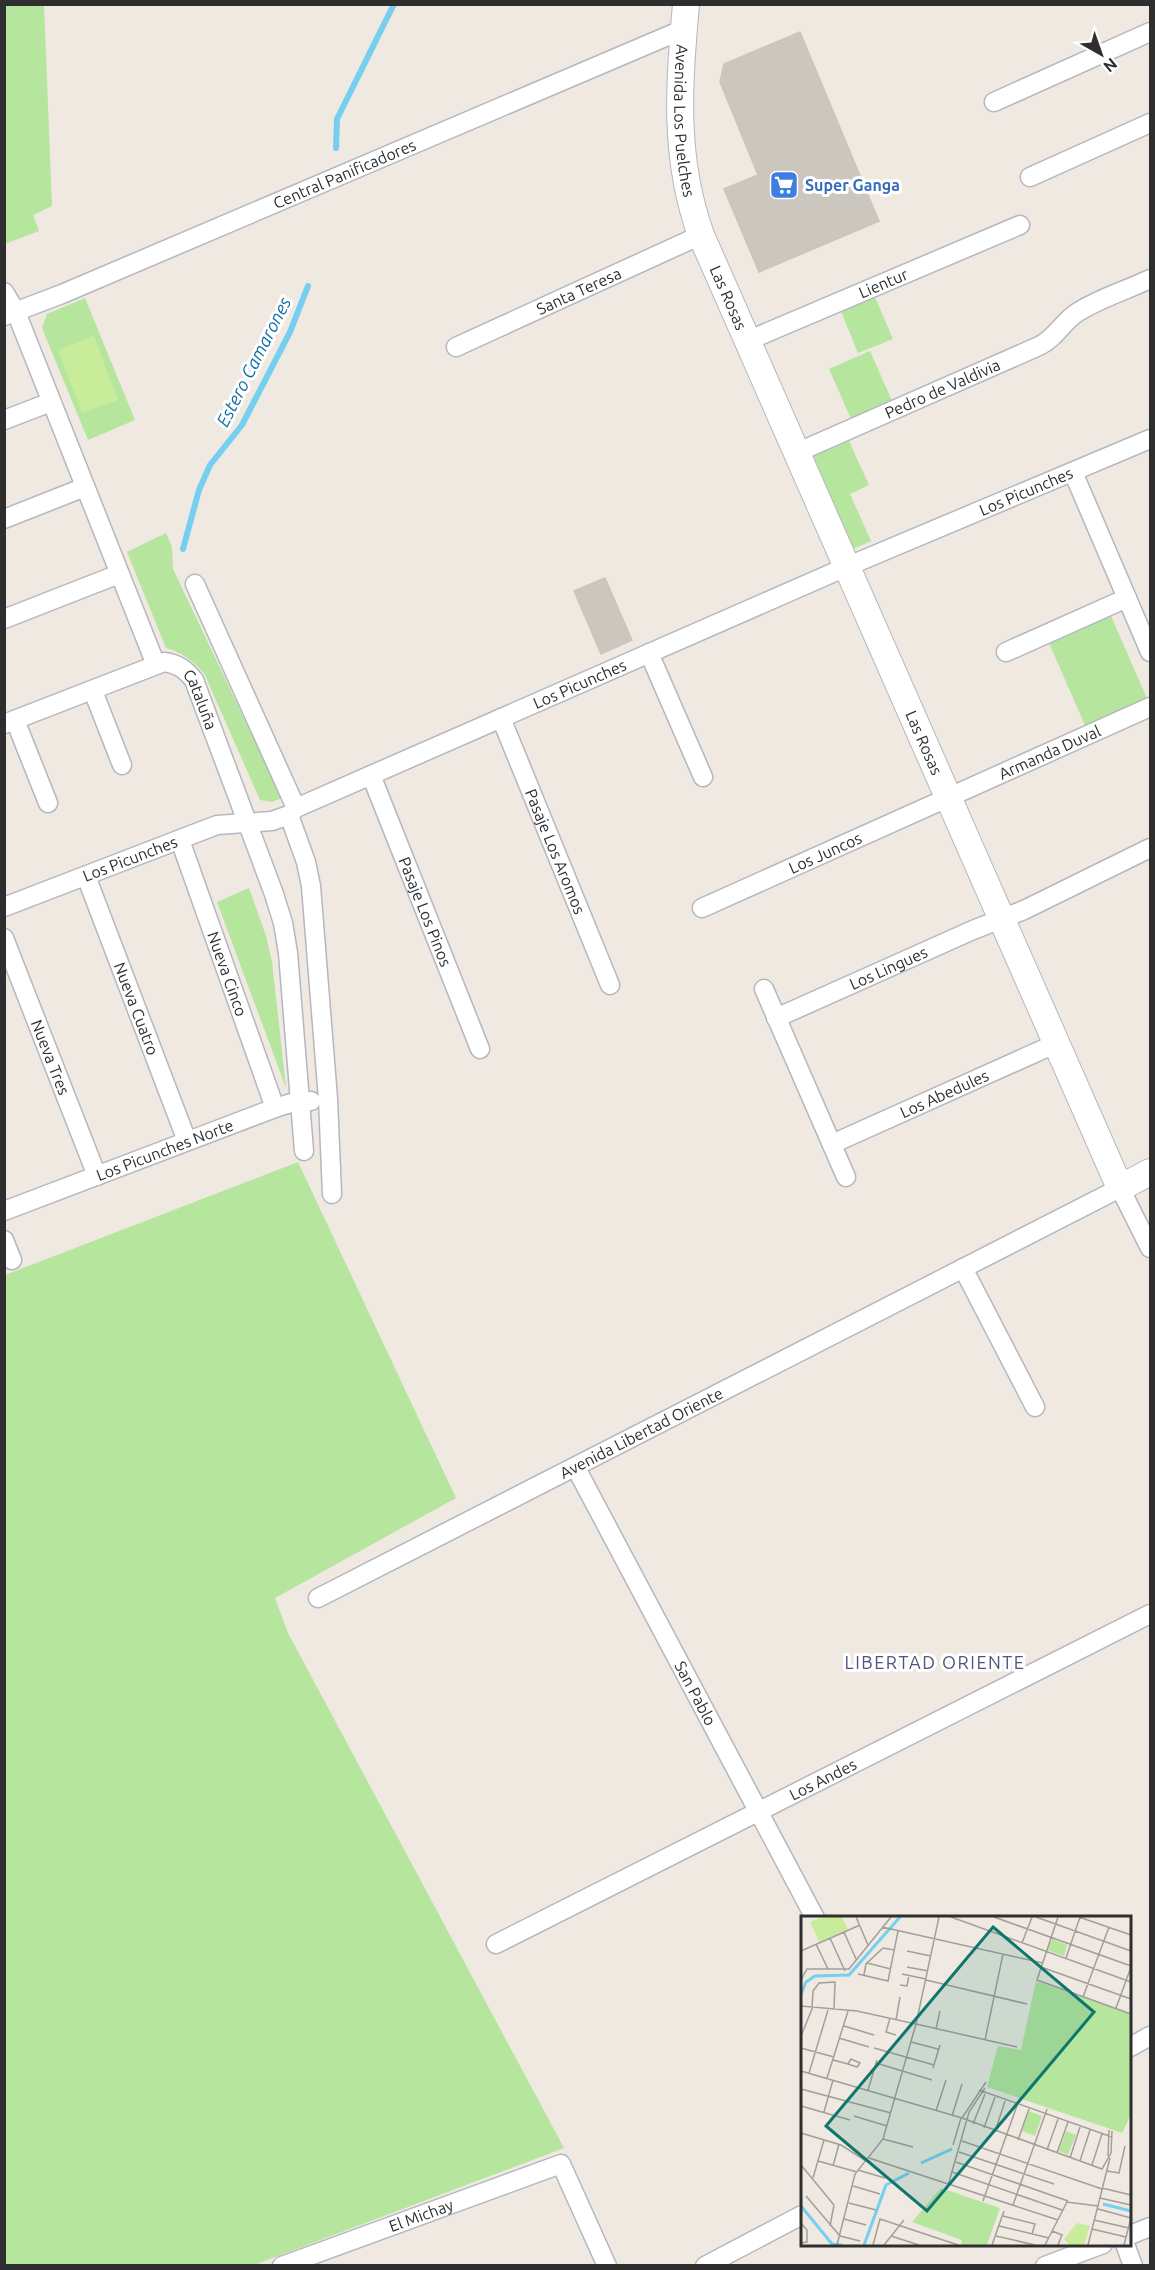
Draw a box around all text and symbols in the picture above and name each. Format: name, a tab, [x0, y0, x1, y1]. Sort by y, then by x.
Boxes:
north arrow	[1071, 24, 1131, 84]
street label: Avenida Los Puelches	[671, 44, 699, 199]
text: N	[1100, 55, 1121, 76]
street label: Central Panificadores	[270, 135, 418, 212]
supermarket icon: Super Ganga	[768, 169, 800, 201]
place label: Super Ganga	[805, 176, 900, 194]
street label: Las Rosas	[707, 263, 751, 333]
street label: Santa Teresa	[534, 264, 624, 318]
street label: Lientur	[856, 265, 910, 301]
water label: Estero Camarones	[212, 293, 295, 430]
street label: Pedro de Valdivia	[882, 355, 1003, 422]
street label: Los Picunches	[976, 464, 1075, 519]
street label: Los Picunches	[530, 655, 629, 712]
street label: Cataluña	[180, 665, 221, 732]
street label: Las Rosas	[902, 708, 946, 778]
street label: Armanda Duval	[996, 721, 1103, 783]
street label: Pasaje Los Aromos	[522, 786, 589, 917]
street label: Los Juncos	[786, 829, 865, 877]
street label: Los Picunches	[80, 832, 180, 885]
street label: Pasaje Los Pinos	[395, 854, 455, 969]
street label: Nueva Cinco	[204, 929, 251, 1019]
street label: Los Lingues	[847, 943, 930, 993]
street label: Nueva Cuatro	[111, 960, 162, 1058]
street label: Nueva Tres	[28, 1017, 73, 1097]
street label: Los Abedules	[897, 1066, 991, 1121]
street label: Los Picunches Norte	[94, 1116, 236, 1184]
street label: Avenida Libertad Oriente	[557, 1384, 726, 1482]
district label: LIBERTAD ORIENTE	[845, 1652, 1025, 1672]
street label: San Pablo	[671, 1658, 720, 1728]
street label: Los Andes	[786, 1755, 859, 1804]
inset map	[801, 1916, 1131, 2246]
street label: El Michay	[386, 2195, 456, 2235]

